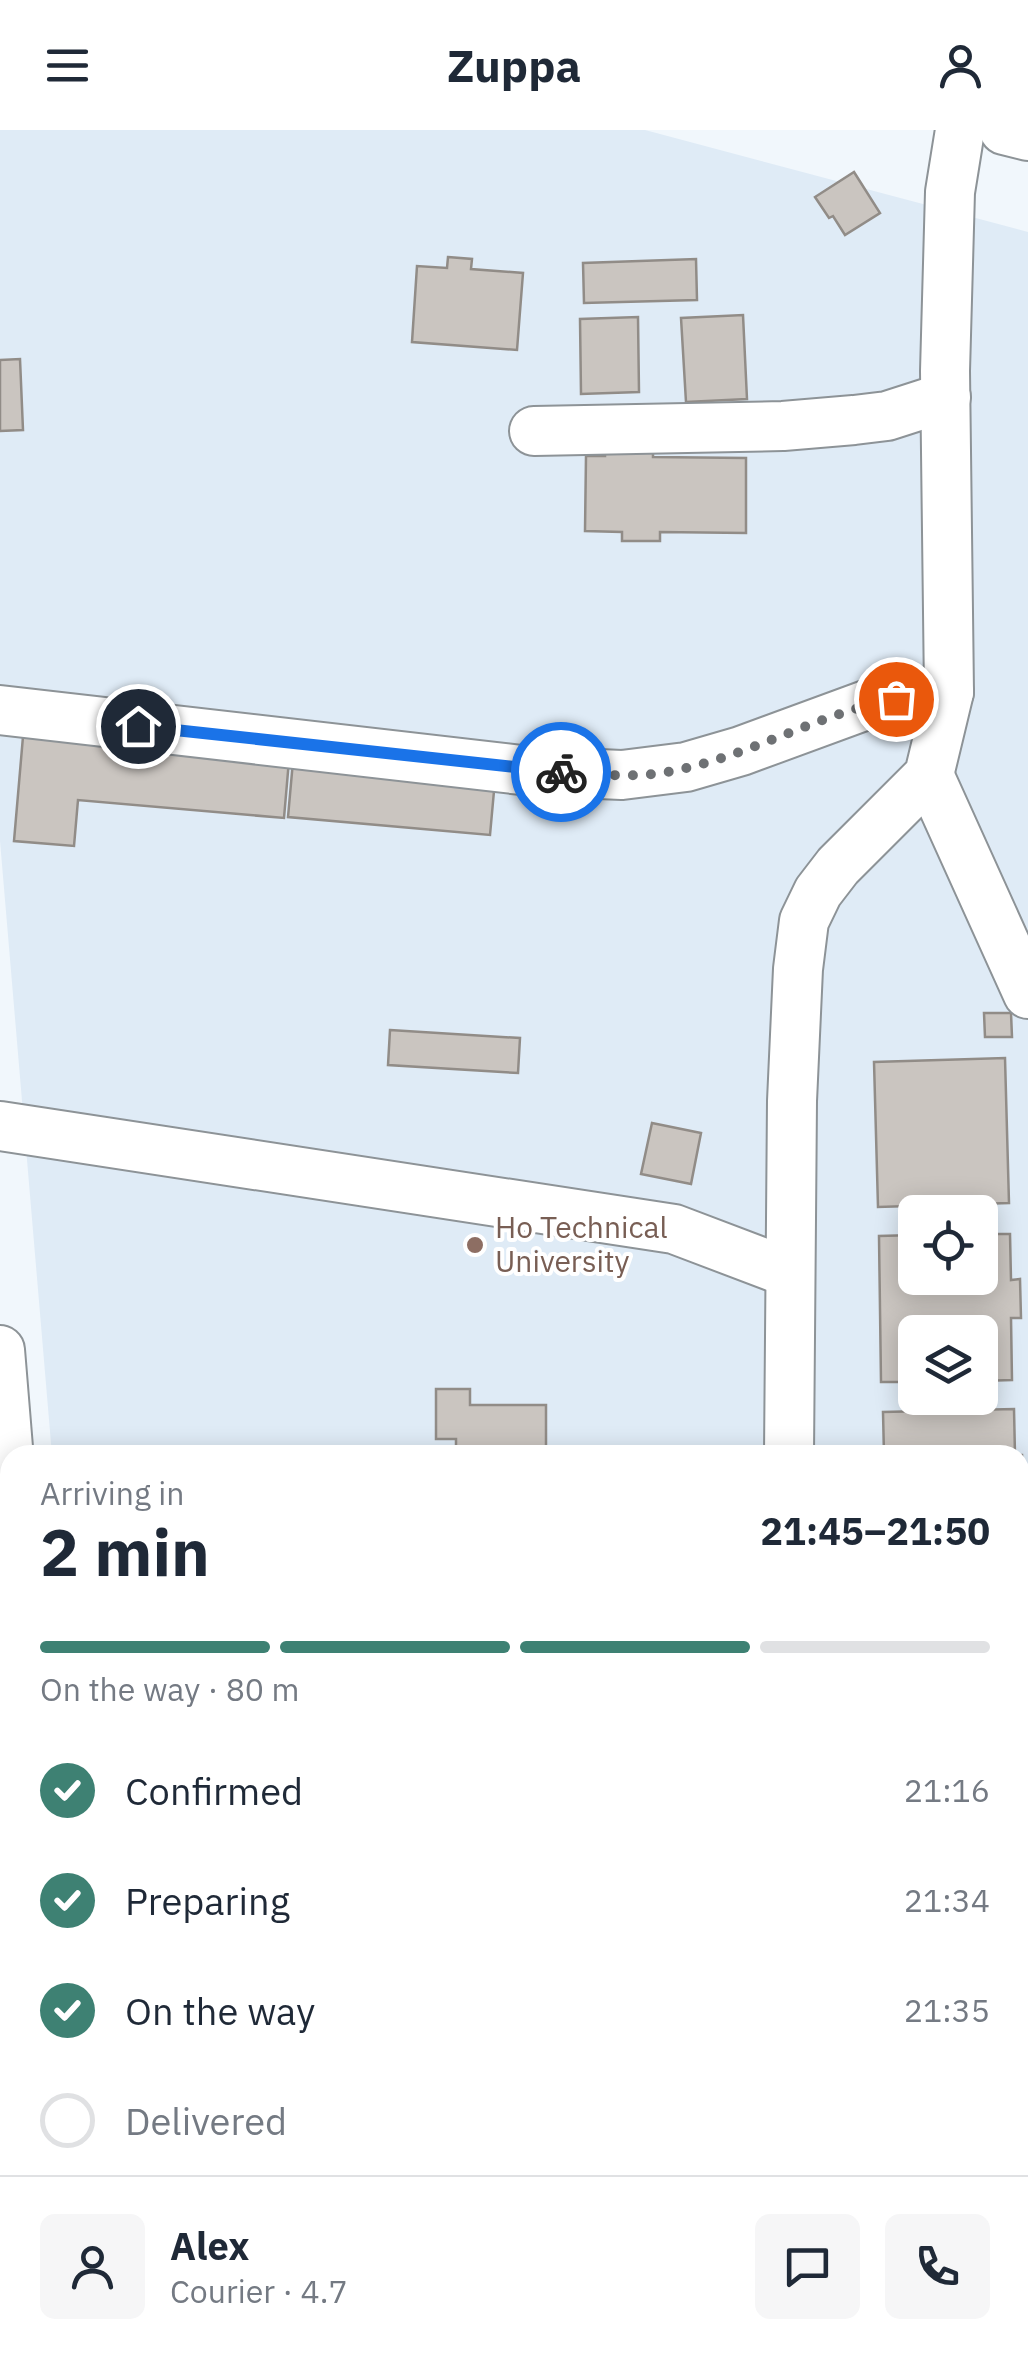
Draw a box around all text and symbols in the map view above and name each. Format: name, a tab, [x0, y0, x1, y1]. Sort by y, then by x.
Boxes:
text: Zuppa	[447, 36, 581, 94]
icon: menu	[40, 38, 95, 93]
icon: person	[933, 38, 988, 93]
pin	[854, 657, 939, 742]
icon: bag	[869, 672, 924, 727]
pin	[96, 684, 181, 769]
icon: home	[111, 699, 166, 754]
courier	[511, 722, 611, 822]
icon: bike	[534, 745, 589, 800]
map controls	[898, 1195, 998, 1415]
button: locate	[898, 1195, 998, 1295]
place label: Ho Technical University	[495, 1207, 668, 1280]
marker: Ho Technical University	[464, 1234, 486, 1256]
button: layers	[898, 1315, 998, 1415]
text: Arriving in	[40, 1472, 185, 1514]
text: 21:45–21:50	[760, 1506, 990, 1555]
text: 2 min	[40, 1509, 210, 1594]
text: On the way · 80 m	[40, 1668, 300, 1710]
icon: check	[40, 1763, 95, 1818]
text: Confirmed	[125, 1766, 303, 1815]
text: 21:16	[904, 1769, 990, 1811]
icon: check	[40, 1873, 95, 1928]
text: Preparing	[125, 1876, 290, 1925]
text: 21:34	[904, 1879, 990, 1921]
icon: check	[40, 1983, 95, 2038]
text: On the way	[125, 1986, 315, 2035]
text: 21:35	[904, 1989, 990, 2031]
text: Delivered	[125, 2096, 287, 2145]
button: person	[40, 2214, 145, 2319]
button: chat	[755, 2214, 860, 2319]
button: phone	[885, 2214, 990, 2319]
text: Alex	[170, 2221, 250, 2270]
text: Courier · 4.7	[170, 2270, 348, 2312]

